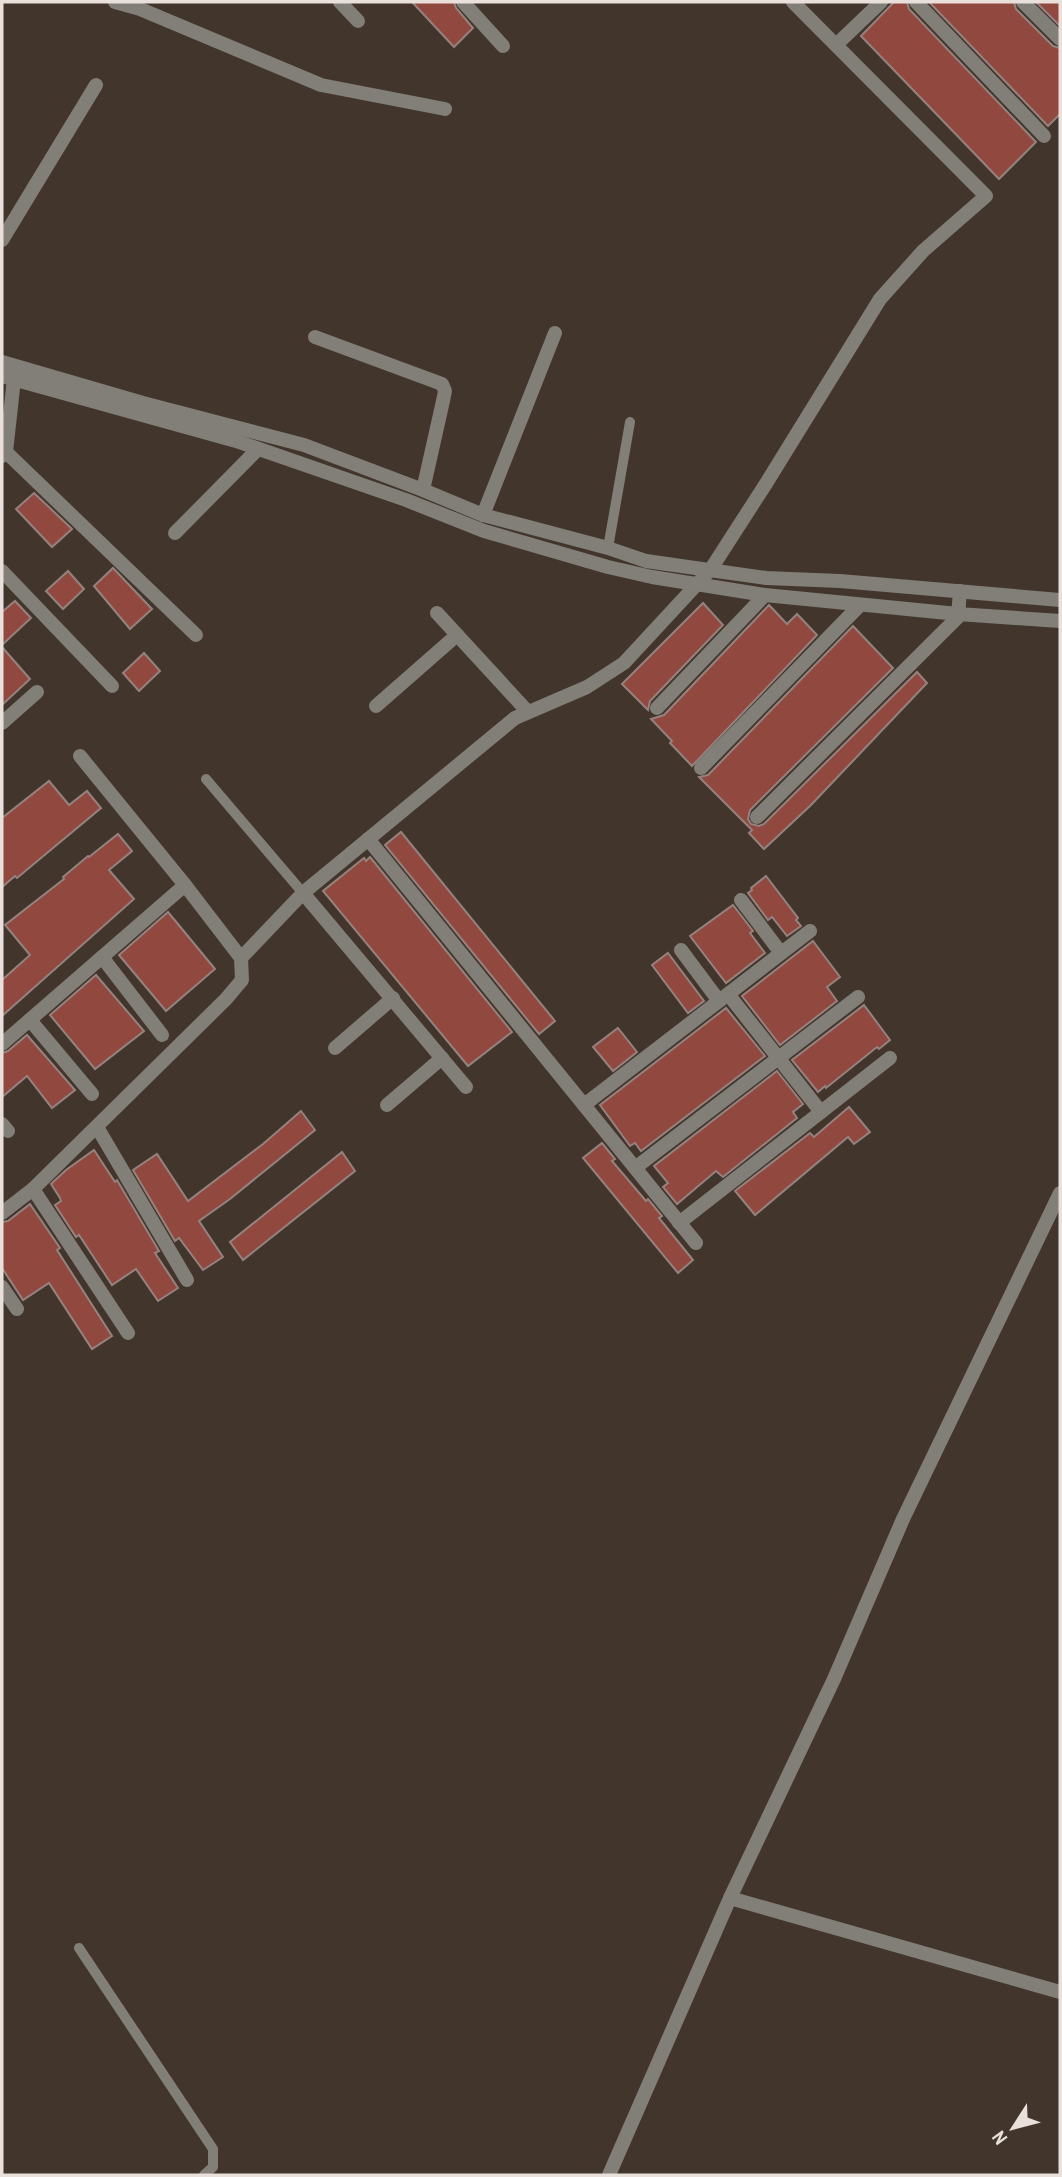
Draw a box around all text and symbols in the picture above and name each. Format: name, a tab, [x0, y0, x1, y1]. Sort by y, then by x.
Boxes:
north arrow	[978, 2093, 1048, 2163]
text: N	[985, 2126, 1013, 2150]

